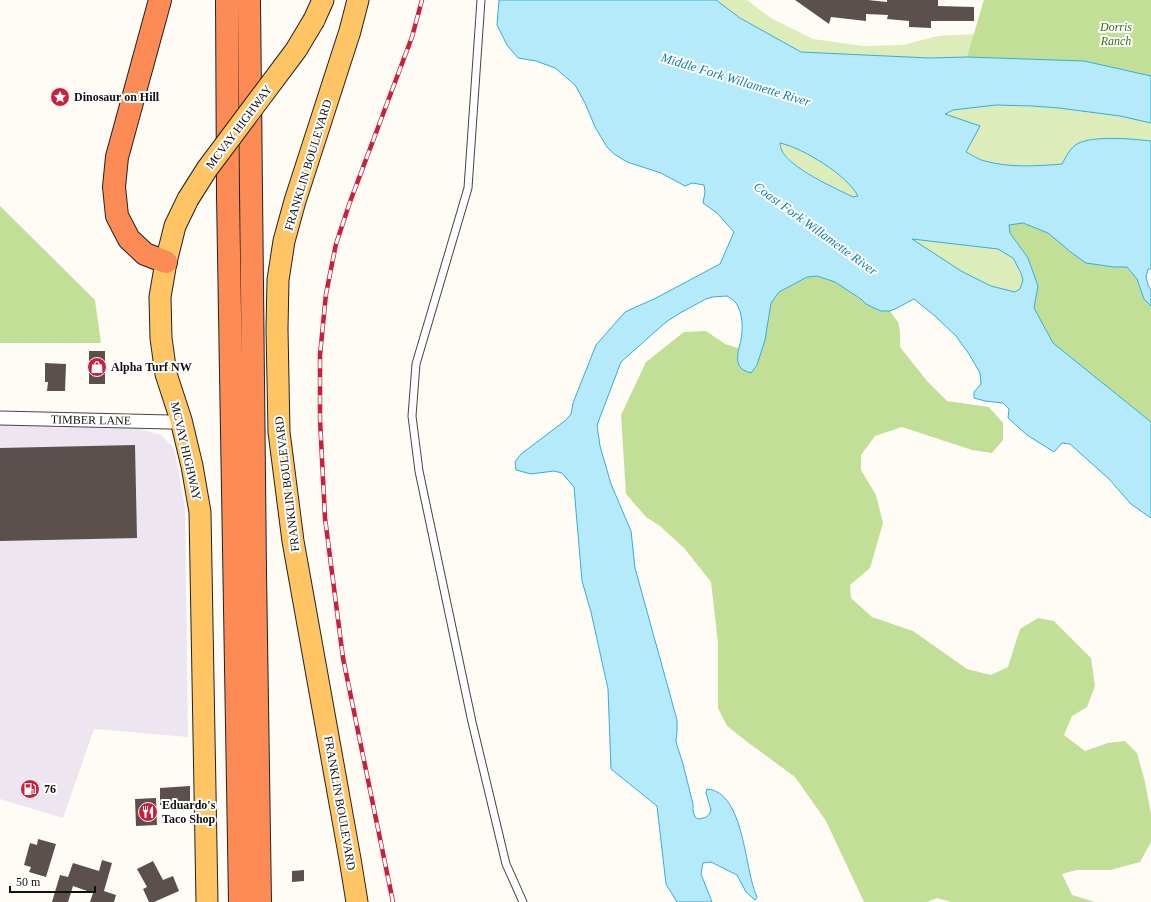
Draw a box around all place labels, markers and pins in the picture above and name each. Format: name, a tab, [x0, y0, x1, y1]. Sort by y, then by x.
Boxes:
place icon: Dinosaur on Hill	[49, 86, 71, 108]
place label: Dinosaur on Hill	[74, 90, 160, 104]
shop icon: Alpha Turf NW	[86, 356, 108, 378]
place label: Alpha Turf NW	[111, 360, 192, 374]
fuel station icon: 76	[19, 778, 41, 800]
place label: 76	[44, 782, 56, 796]
place label: Eduardo's Taco Shop	[162, 798, 216, 826]
restaurant icon: Eduardo's Taco Shop	[137, 801, 159, 823]

